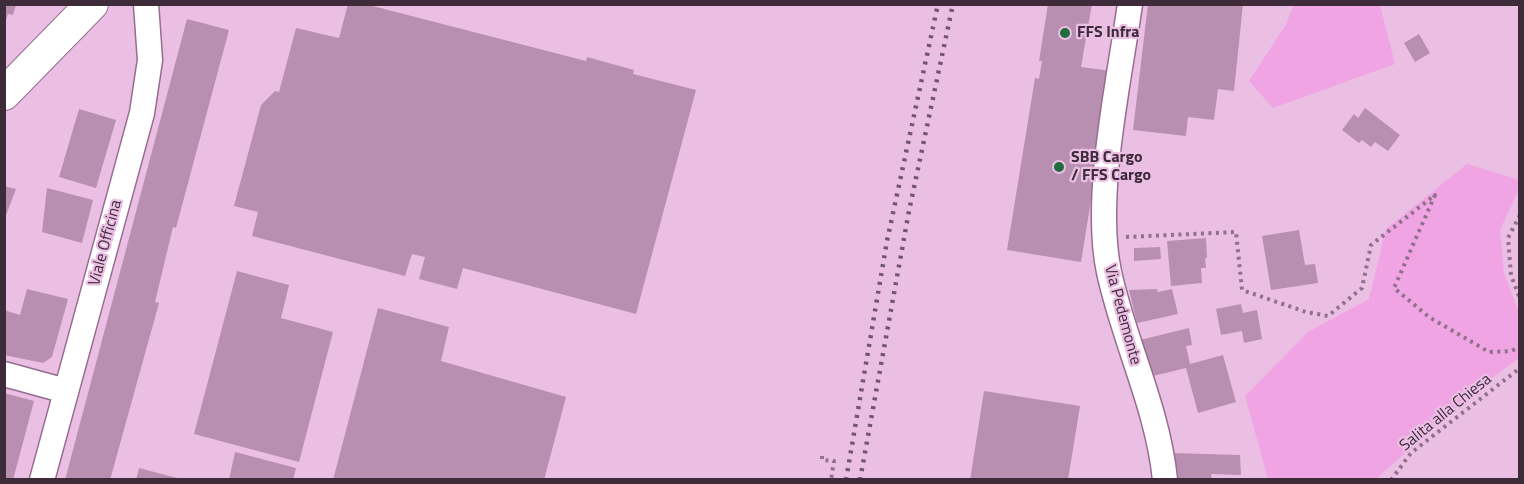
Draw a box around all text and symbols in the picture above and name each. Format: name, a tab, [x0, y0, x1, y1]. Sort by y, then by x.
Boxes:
place label: FFS Infra	[1077, 23, 1139, 43]
marker: FFS Infra	[1058, 26, 1072, 40]
place label: SBB Cargo / FFS Cargo	[1071, 148, 1151, 186]
marker: SBB Cargo / FFS Cargo	[1052, 160, 1066, 174]
street label: Viale Officina	[85, 198, 127, 288]
street label: Via Pedemonte	[1099, 263, 1145, 367]
street label: Salita alla Chiesa	[1396, 370, 1496, 456]

